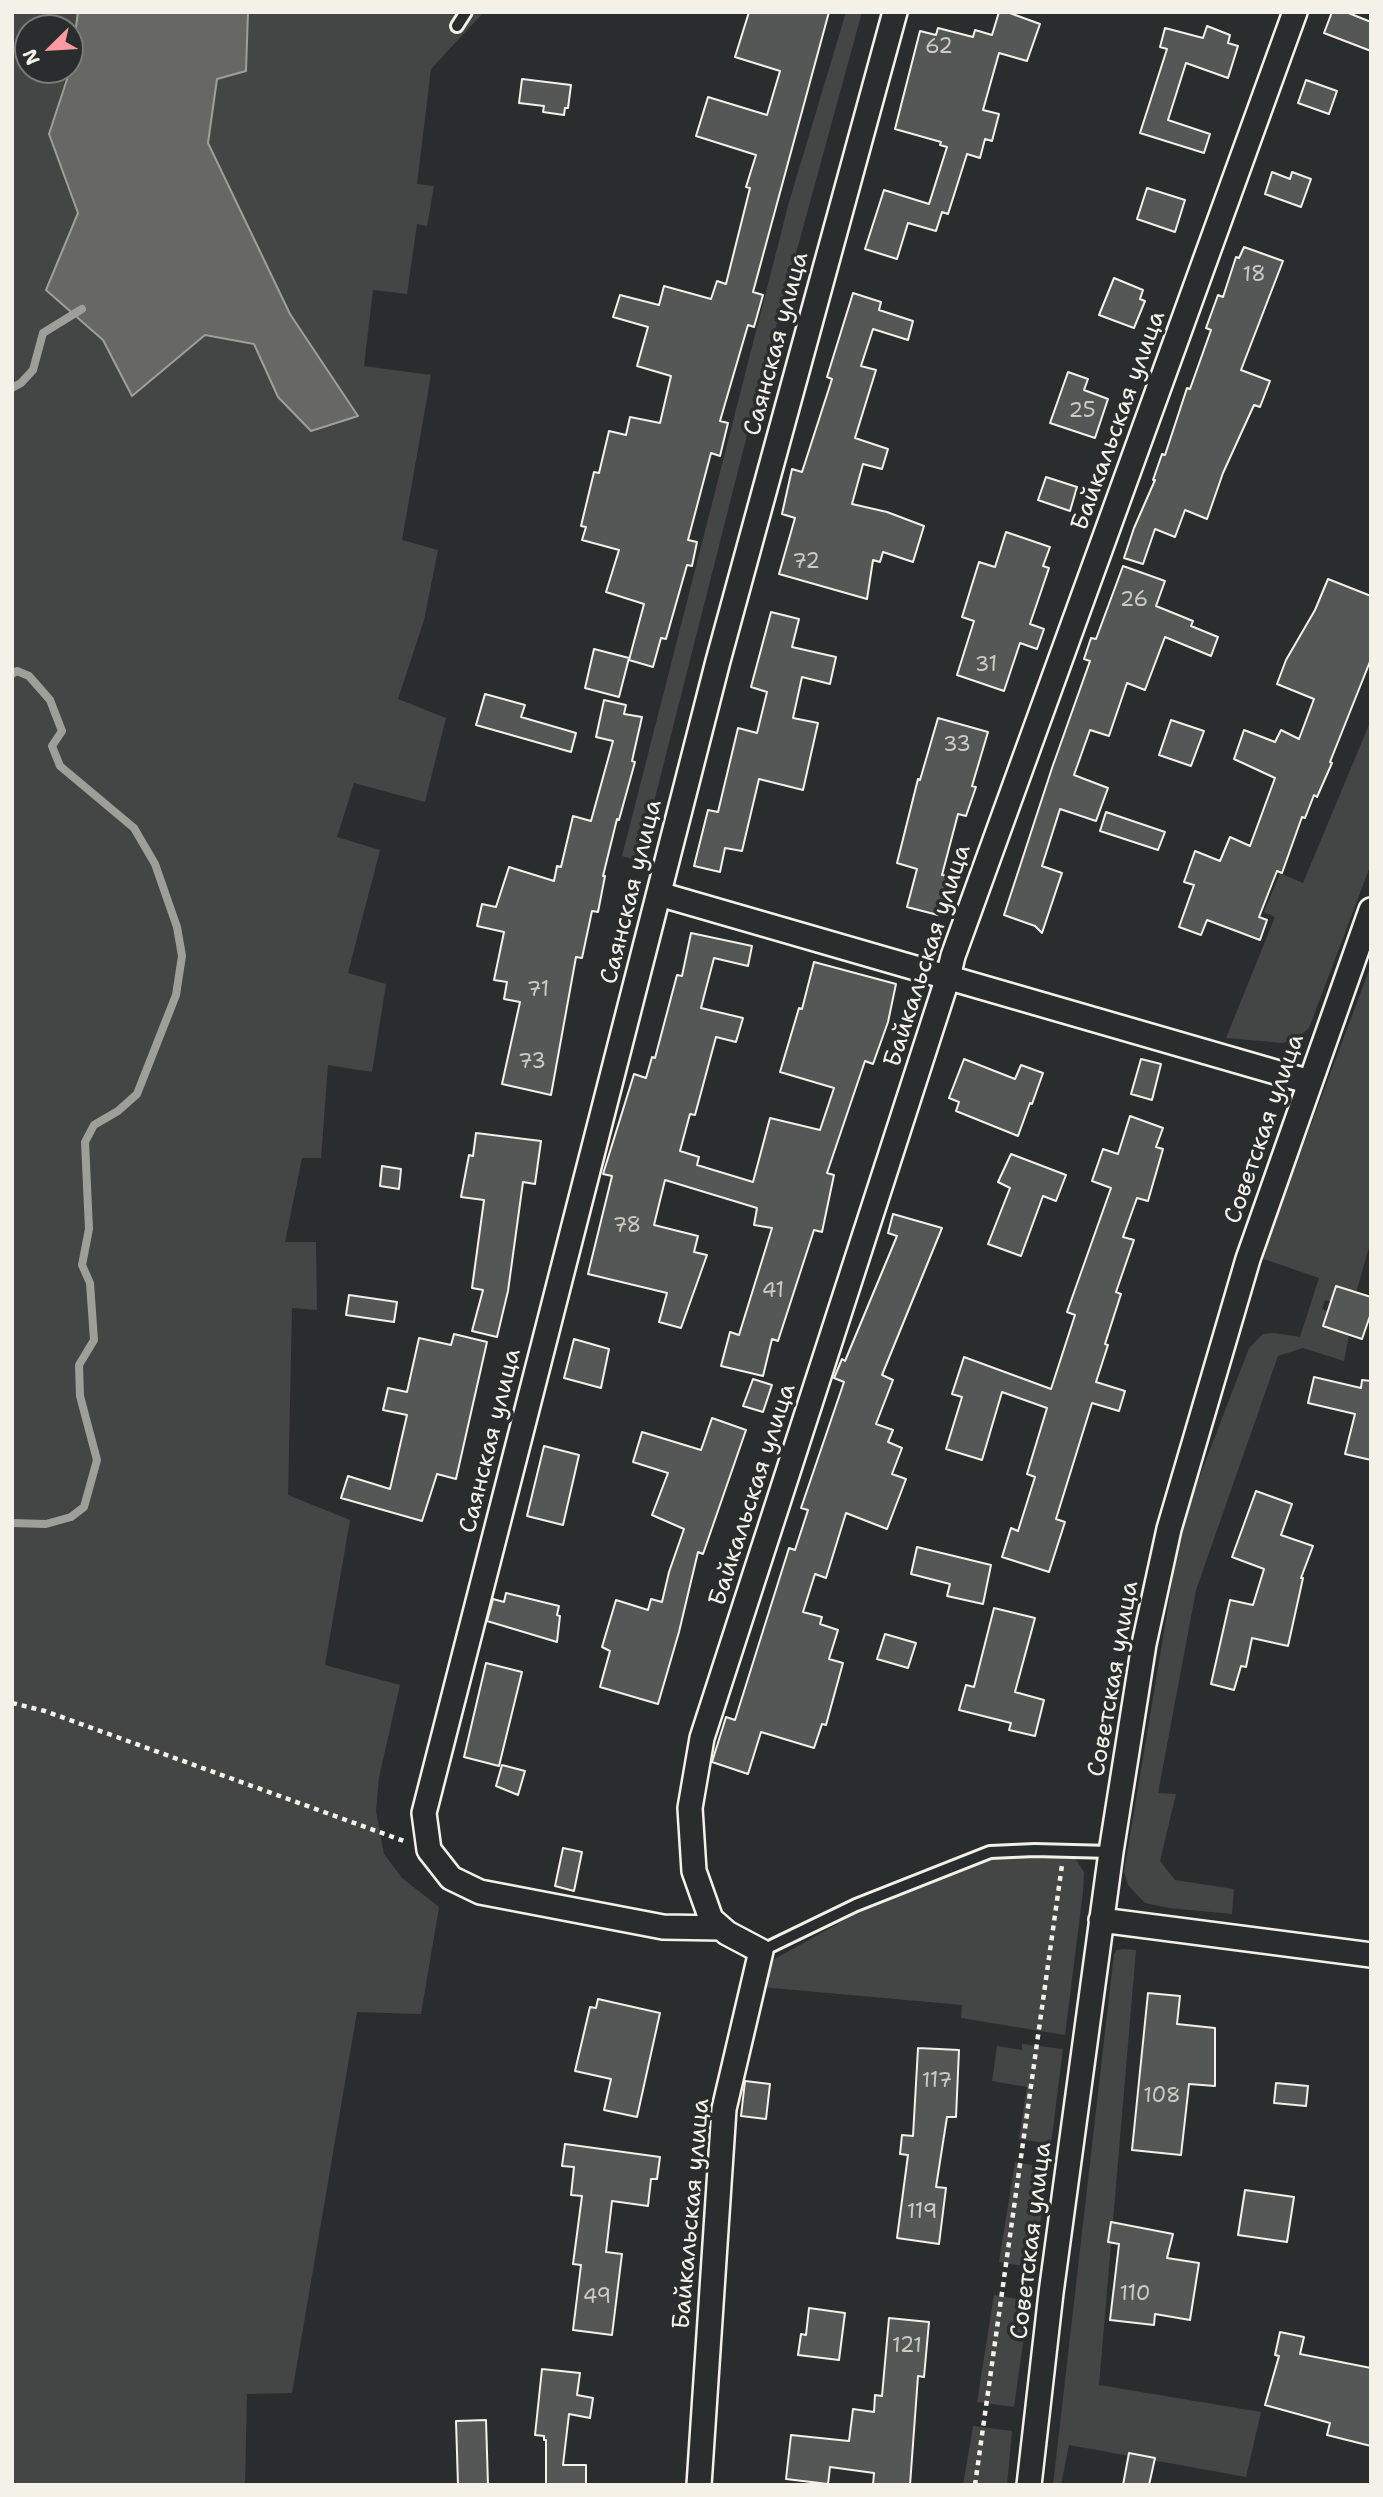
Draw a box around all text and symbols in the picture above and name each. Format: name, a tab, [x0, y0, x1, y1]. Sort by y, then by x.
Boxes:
north arrow	[14, 14, 84, 84]
house number: 62	[925, 35, 953, 61]
text: N	[17, 45, 46, 69]
street label: Саянская улица	[739, 249, 815, 439]
house number: 18	[1242, 263, 1266, 289]
street label: Байкальская улица	[1066, 307, 1172, 535]
house number: 25	[1068, 399, 1096, 425]
house number: 72	[792, 550, 820, 576]
house number: 26	[1120, 588, 1148, 614]
house number: 31	[975, 653, 997, 679]
house number: 33	[943, 733, 971, 759]
street label: Саянская улица	[595, 797, 669, 987]
street label: Байкальская улица	[878, 841, 978, 1071]
house number: 71	[527, 978, 549, 1004]
street label: Советская улица	[1219, 1030, 1311, 1228]
house number: 73	[518, 1050, 546, 1076]
house number: 78	[613, 1214, 641, 1240]
house number: 41	[762, 1279, 784, 1305]
street label: Саянская улица	[454, 1346, 528, 1536]
street label: Байкальская улица	[703, 1380, 803, 1610]
street label: Советская улица	[1083, 1579, 1145, 1779]
house number: 117	[922, 2069, 952, 2095]
house number: 108	[1143, 2084, 1181, 2110]
street label: Байкальская улица	[668, 2097, 716, 2331]
street label: Советская улица	[1006, 2141, 1058, 2341]
house number: 119	[907, 2200, 937, 2226]
house number: 110	[1120, 2282, 1150, 2308]
house number: 49	[583, 2285, 611, 2311]
house number: 121	[892, 2334, 922, 2360]

